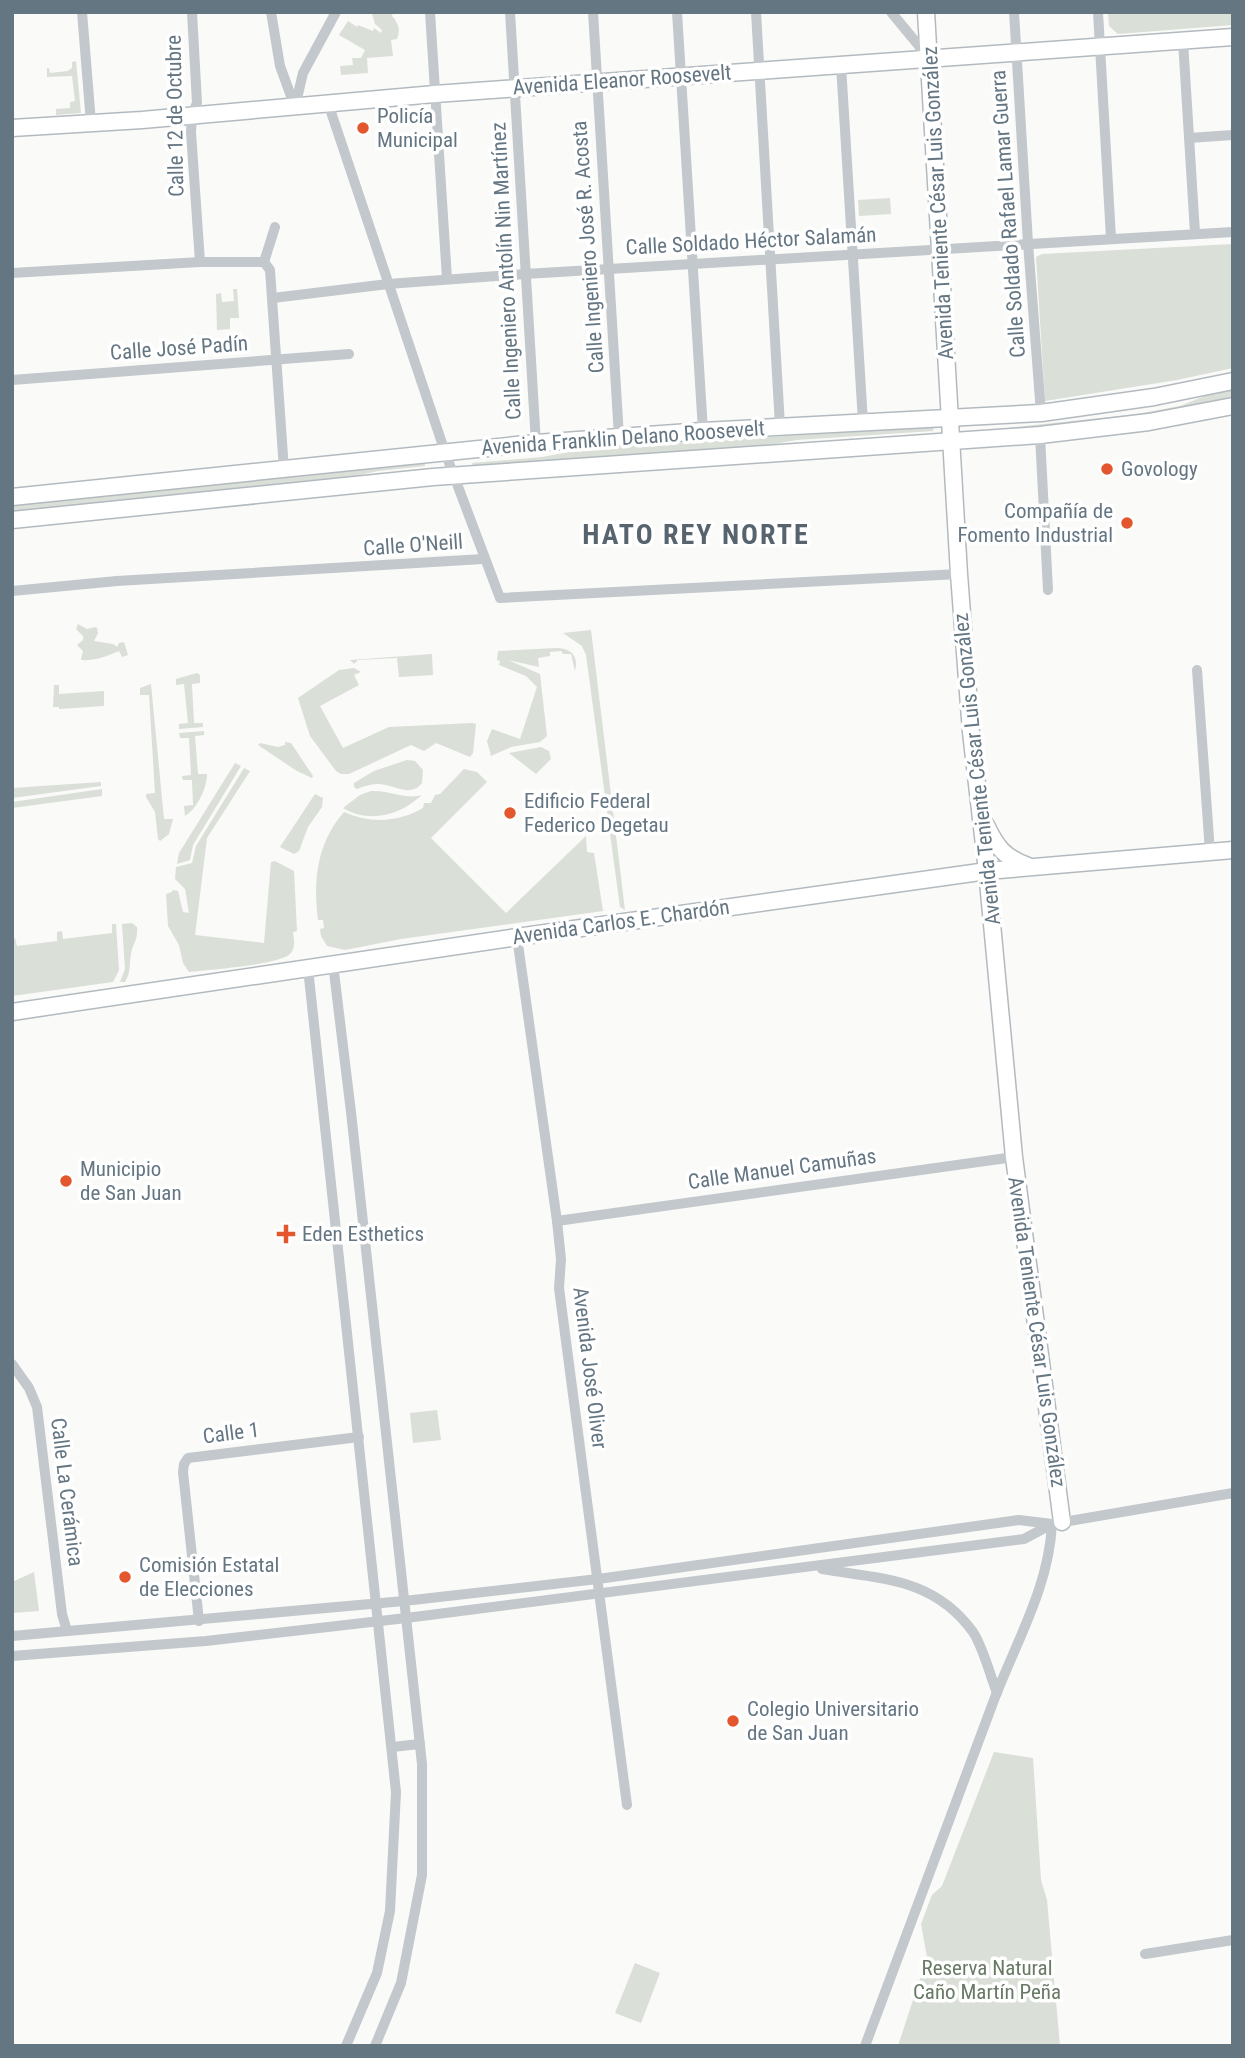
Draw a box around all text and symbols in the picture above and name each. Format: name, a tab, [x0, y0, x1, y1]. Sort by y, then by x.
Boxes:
street label: Calle 12 de Octubre	[162, 35, 188, 197]
street label: Avenida Teniente César Luis González	[918, 46, 958, 360]
street label: Avenida Eleanor Roosevelt	[512, 60, 732, 100]
street label: Calle Soldado Rafael Lamar Guerra	[986, 69, 1030, 359]
place label: Policía Municipal	[377, 104, 458, 152]
marker: Policía Municipal	[355, 120, 371, 136]
street label: Calle Ingeniero José R. Acosta	[567, 120, 609, 374]
street label: Calle Ingeniero Antolín Nin Martínez	[486, 122, 526, 420]
street label: Calle Soldado Héctor Salamán	[625, 222, 877, 260]
street label: Calle José Padín	[109, 331, 249, 365]
street label: Avenida Franklin Delano Roosevelt	[480, 416, 766, 460]
place label: Govology	[1121, 457, 1198, 481]
marker: Govology	[1099, 461, 1115, 477]
place label: Compañía de Fomento Industrial	[957, 499, 1113, 547]
marker: Compañía de Fomento Industrial	[1119, 515, 1135, 531]
district label: HATO REY NORTE	[582, 518, 810, 551]
street label: Calle O'Neill	[362, 530, 464, 560]
street label: Avenida Teniente César Luis González	[949, 612, 1005, 926]
place label: Edificio Federal Federico Degetau	[524, 789, 669, 837]
marker: Edificio Federal Federico Degetau	[502, 805, 518, 821]
street label: Avenida Carlos E. Chardón	[511, 895, 731, 949]
street label: Calle Manuel Camuñas	[686, 1144, 878, 1194]
place label: Municipio de San Juan	[80, 1157, 182, 1205]
marker: Municipio de San Juan	[58, 1173, 74, 1189]
street label: Avenida Teniente César Luis González	[1003, 1175, 1071, 1489]
place label: Eden Esthetics	[302, 1222, 424, 1246]
marker: Eden Esthetics	[276, 1224, 296, 1244]
street label: Avenida José Oliver	[568, 1286, 612, 1450]
street label: Calle La Cerámica	[46, 1416, 88, 1568]
street label: Calle 1	[201, 1418, 261, 1448]
place label: Comisión Estatal de Elecciones	[139, 1553, 279, 1601]
marker: Comisión Estatal de Elecciones	[117, 1569, 133, 1585]
place label: Colegio Universitario de San Juan	[747, 1697, 919, 1745]
marker: Colegio Universitario de San Juan	[725, 1713, 741, 1729]
park label: Reserva Natural Caño Martín Peña	[913, 1956, 1061, 2004]

